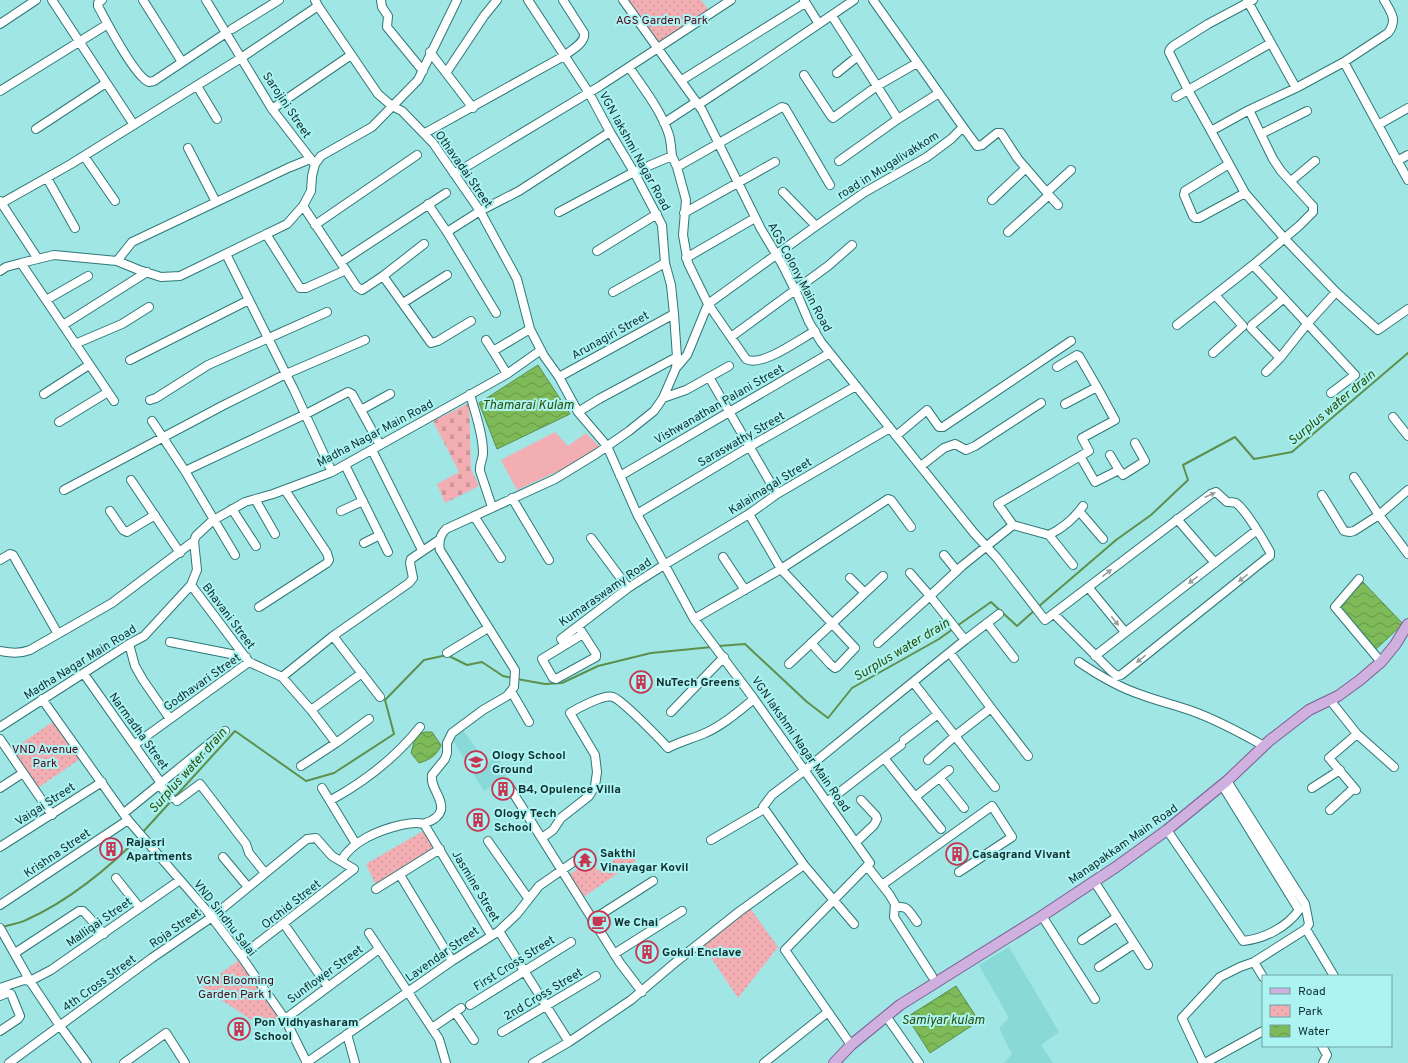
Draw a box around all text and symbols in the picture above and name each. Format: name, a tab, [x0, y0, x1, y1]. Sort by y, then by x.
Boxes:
park label: AGS Garden Park	[616, 13, 708, 29]
street label: Sarojini Street	[258, 69, 314, 142]
street label: VGN lakshmi Nagar Road	[595, 89, 674, 214]
street label: Othavadai Street	[431, 128, 496, 211]
street label: road in Mugalivakkom	[835, 128, 942, 204]
street label: AGS Colony Main Road	[763, 220, 835, 335]
street label: Arunagiri Street	[569, 308, 652, 364]
street label: Vishwanathan Palani Street	[652, 361, 787, 449]
water label: Surplus water drain	[1285, 367, 1379, 450]
street label: Madha Nagar Main Road	[314, 396, 437, 471]
water label: Thamarai Kulam	[482, 398, 574, 414]
street label: Saraswathy Street	[695, 409, 788, 471]
street label: Kalaimagal Street	[726, 455, 815, 519]
one-way arrow	[1204, 492, 1216, 498]
street label: Kumaraswamy Road	[556, 555, 655, 631]
one-way arrow	[1101, 569, 1112, 578]
one-way arrow	[1237, 574, 1248, 582]
one-way arrow	[1188, 575, 1198, 583]
street label: Bhavani Street	[198, 580, 258, 653]
one-way arrow	[1111, 615, 1120, 626]
water label: Surplus water drain	[851, 616, 953, 686]
street label: Madha Nagar Main Road	[21, 622, 140, 704]
street label: Godhavari Street	[161, 650, 244, 715]
one-way arrow	[1135, 655, 1146, 663]
building icon: NuTech Greens	[628, 669, 654, 695]
street label: VGN lakshmi Nagar Main Road	[747, 673, 853, 816]
place label: NuTech Greens	[656, 675, 740, 691]
street label: Narmadha Street	[105, 690, 172, 773]
water label: Surplus water drain	[146, 725, 231, 817]
park label: VND Avenue Park	[12, 742, 78, 772]
place label: Ology School Ground	[492, 748, 566, 778]
school or university icon: Ology School Ground	[463, 749, 489, 775]
building icon: B4, Opulence Villa	[490, 776, 516, 802]
street label: Vaigai Street	[13, 780, 79, 830]
place label: B4, Opulence Villa	[518, 782, 621, 798]
street label: Manapakkam Main Road	[1066, 801, 1181, 889]
place label: Ology Tech School	[494, 806, 557, 836]
building icon: Ology Tech School	[465, 807, 491, 833]
street label: Krishna Street	[21, 826, 94, 882]
place label: Rajasri Apartments	[126, 835, 192, 865]
building icon: Rajasri Apartments	[98, 836, 124, 862]
building icon: Casagrand Vivant	[944, 841, 970, 867]
place label: Sakthi Vinayagar Kovil	[600, 846, 688, 876]
temple icon: Sakthi Vinayagar Kovil	[572, 847, 598, 873]
place label: Casagrand Vivant	[972, 847, 1071, 863]
street label: Jasmine Street	[447, 848, 503, 925]
street label: Orchid Street	[258, 876, 325, 933]
street label: VND Sindhu Salai	[189, 877, 259, 960]
street label: Malligai Street	[63, 894, 136, 951]
street label: Roja Street	[147, 905, 205, 952]
cafe icon: We Chai	[586, 909, 612, 935]
place label: We Chai	[614, 915, 658, 931]
street label: Lavendar Street	[403, 924, 483, 986]
street label: First Cross Street	[471, 932, 558, 995]
building icon: Gokul Enclave	[634, 939, 660, 965]
street label: Sunflower Street	[284, 942, 367, 1008]
place label: Gokul Enclave	[662, 945, 742, 961]
street label: 4th Cross Street	[60, 952, 140, 1016]
street label: 2nd Cross Street	[501, 965, 586, 1025]
park label: VGN Blooming Garden Park 1	[196, 973, 274, 1003]
legend	[1262, 975, 1392, 1047]
text: Road	[1298, 984, 1326, 1000]
text: Park	[1298, 1004, 1323, 1020]
water label: Samiyar kulam	[901, 1013, 985, 1029]
place label: Pon Vidhyasharam School	[254, 1015, 358, 1045]
building icon: Pon Vidhyasharam School	[226, 1016, 252, 1042]
text: Water	[1298, 1024, 1330, 1040]

